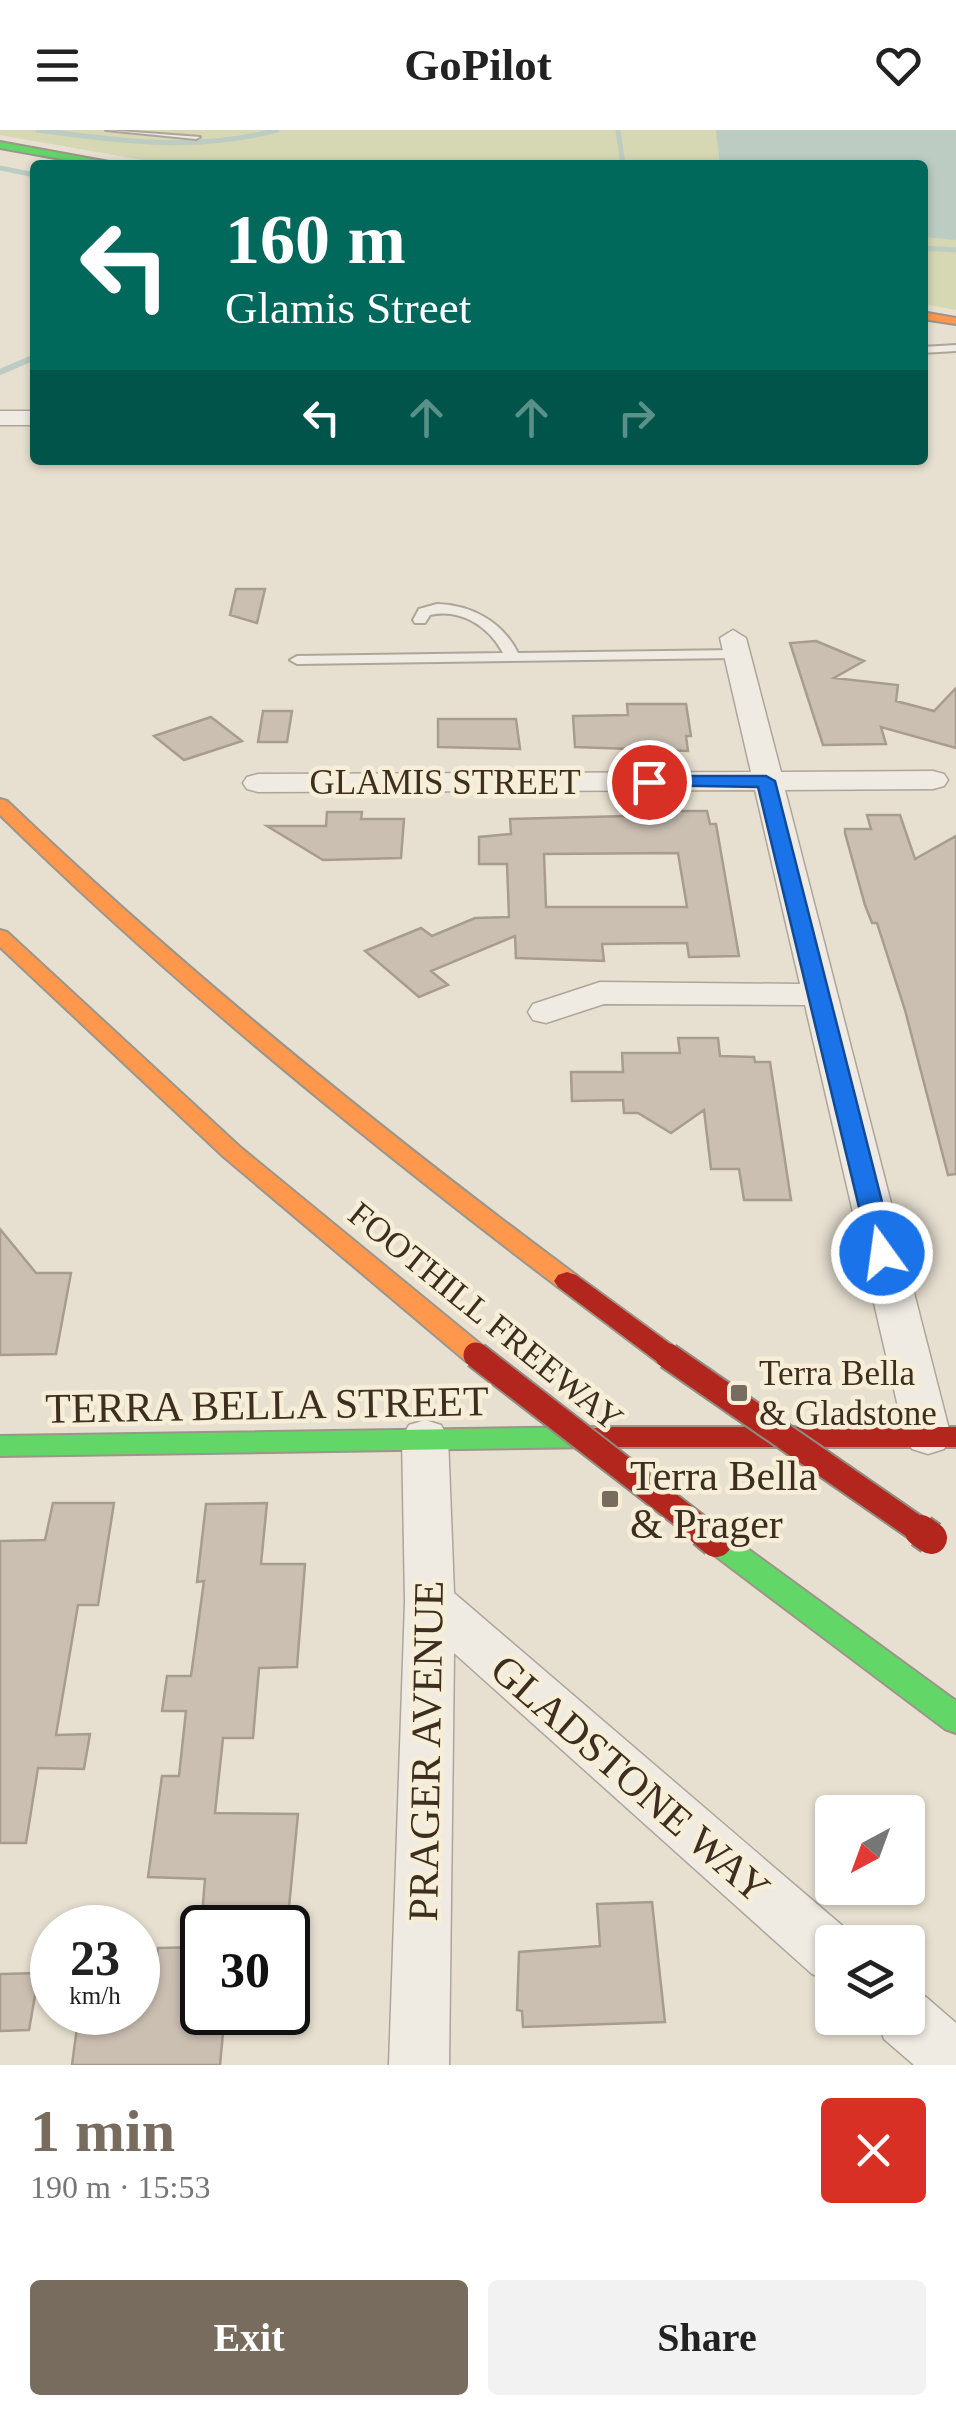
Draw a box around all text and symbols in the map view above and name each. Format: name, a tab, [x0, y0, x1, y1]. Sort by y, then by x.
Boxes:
icon: menu	[30, 38, 85, 93]
icon: heart	[871, 38, 926, 93]
text: GoPilot	[404, 40, 552, 90]
icon: left	[60, 200, 190, 330]
text: 160 m	[225, 201, 406, 278]
text: Glamis Street	[225, 283, 471, 333]
icon: left	[294, 390, 349, 445]
icon: ahead	[399, 390, 454, 445]
icon: ahead	[504, 390, 559, 445]
icon: right	[609, 390, 664, 445]
pin	[607, 740, 692, 825]
icon: arrive	[622, 755, 677, 810]
street label: GLAMIS STREET	[309, 763, 581, 802]
street label: FOOTHILL FREEWAY	[341, 1194, 630, 1439]
position arrow	[830, 1201, 934, 1305]
place label: Terra Bella & Gladstone	[759, 1354, 937, 1433]
street label: TERRA BELLA STREET	[45, 1378, 489, 1432]
marker: Terra Bella & Gladstone	[728, 1382, 750, 1404]
place label: Terra Bella & Prager	[630, 1453, 817, 1547]
marker: Terra Bella & Prager	[599, 1488, 621, 1510]
street label: PRAGER AVENUE	[400, 1580, 452, 1922]
street label: GLADSTONE WAY	[482, 1646, 779, 1912]
north arrow	[815, 1795, 925, 1905]
map controls	[815, 1795, 925, 2035]
speed limit sign: 30	[180, 1905, 310, 2035]
button: layers	[815, 1925, 925, 2035]
text: 23	[70, 1930, 120, 1986]
text: km/h	[69, 1982, 121, 2009]
text: 1 min	[30, 2098, 175, 2164]
button: close	[821, 2098, 926, 2203]
text: 190 m · 15:53	[30, 2169, 210, 2205]
button: Exit	[30, 2280, 468, 2395]
button: Share	[488, 2280, 926, 2395]

